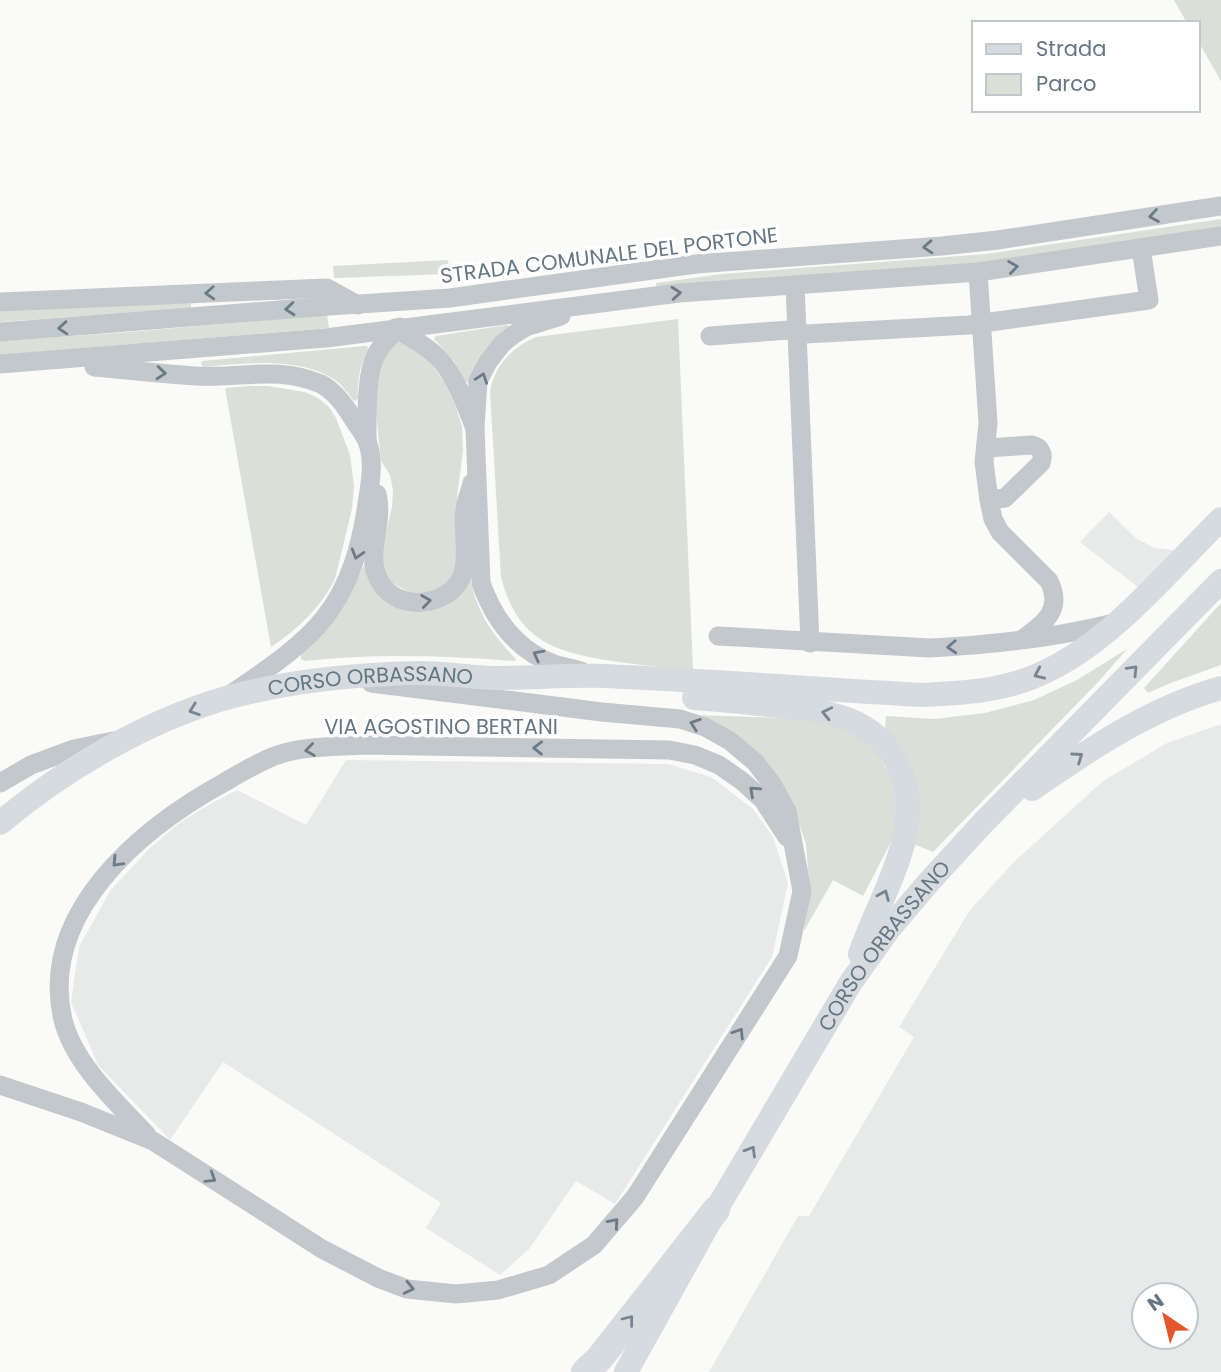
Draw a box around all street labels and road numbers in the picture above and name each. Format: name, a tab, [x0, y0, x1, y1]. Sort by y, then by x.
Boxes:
street label: STRADA COMUNALE DEL PORTONE	[439, 220, 779, 290]
street label: CORSO ORBASSANO	[265, 658, 474, 702]
street label: VIA AGOSTINO BERTANI	[324, 712, 558, 741]
street label: CORSO ORBASSANO	[811, 854, 957, 1036]

